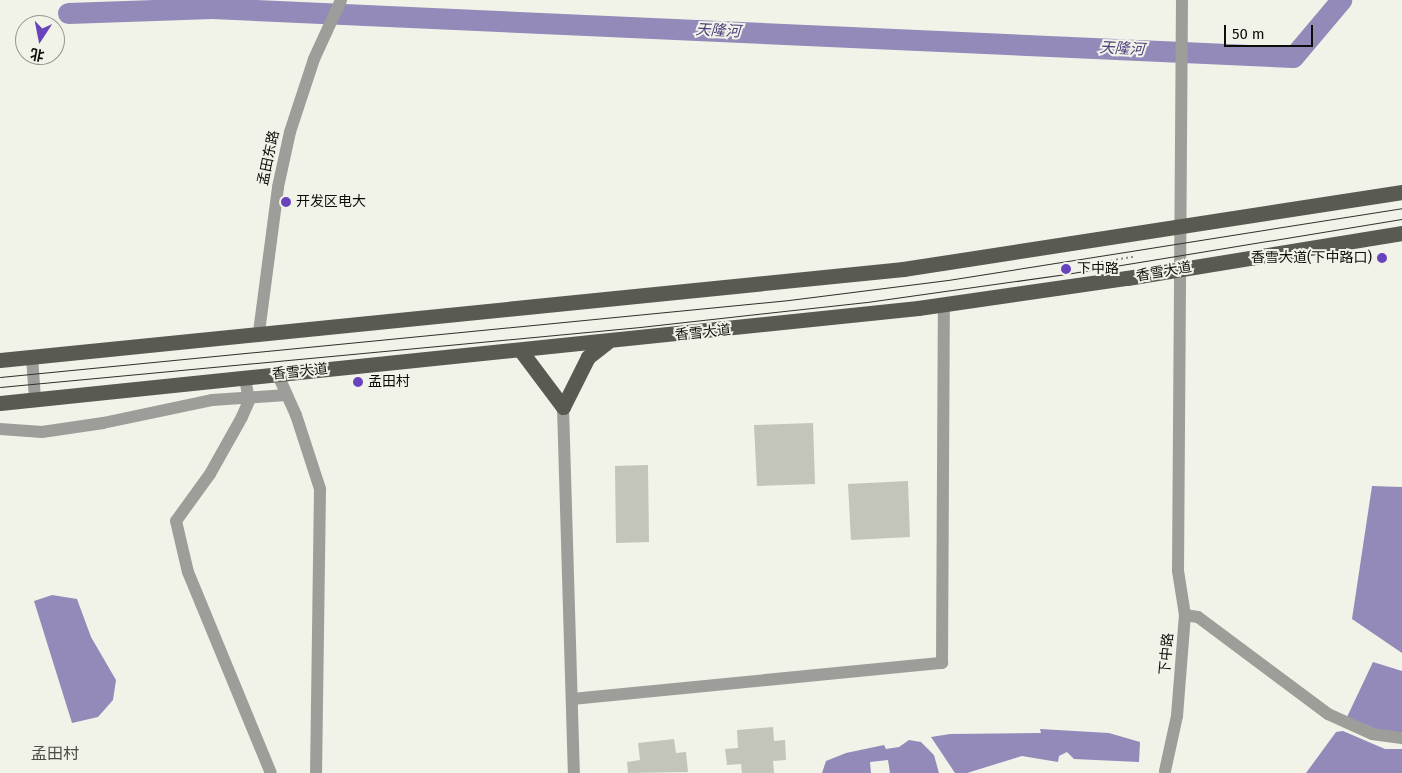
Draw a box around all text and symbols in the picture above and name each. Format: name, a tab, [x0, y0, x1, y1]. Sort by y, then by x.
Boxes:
north arrow	[15, 15, 65, 65]
scale bar	[1227, 15, 1316, 47]
water label: 天隆河	[695, 21, 741, 41]
text: 50 m	[1232, 25, 1265, 43]
water label: 天隆河	[1099, 39, 1145, 59]
text: 北	[29, 45, 46, 64]
street label: 孟田东路	[255, 129, 283, 187]
place label: 开发区电大	[296, 194, 366, 210]
marker: 开发区电大	[280, 196, 292, 208]
place label: 香雪大道(下中路口)	[1251, 250, 1372, 266]
marker: 香雪大道(下中路口)	[1376, 252, 1388, 264]
street label: 香雪大道	[1135, 259, 1193, 285]
place label: 下中路	[1077, 261, 1119, 277]
marker: 下中路	[1059, 262, 1073, 276]
street label: 香雪大道	[674, 322, 732, 344]
street label: 香雪大道	[271, 361, 329, 383]
place label: 孟田村	[368, 374, 410, 390]
marker: 孟田村	[352, 376, 364, 388]
street label: 下中路	[1157, 632, 1177, 676]
district label: 孟田村	[31, 744, 79, 764]

